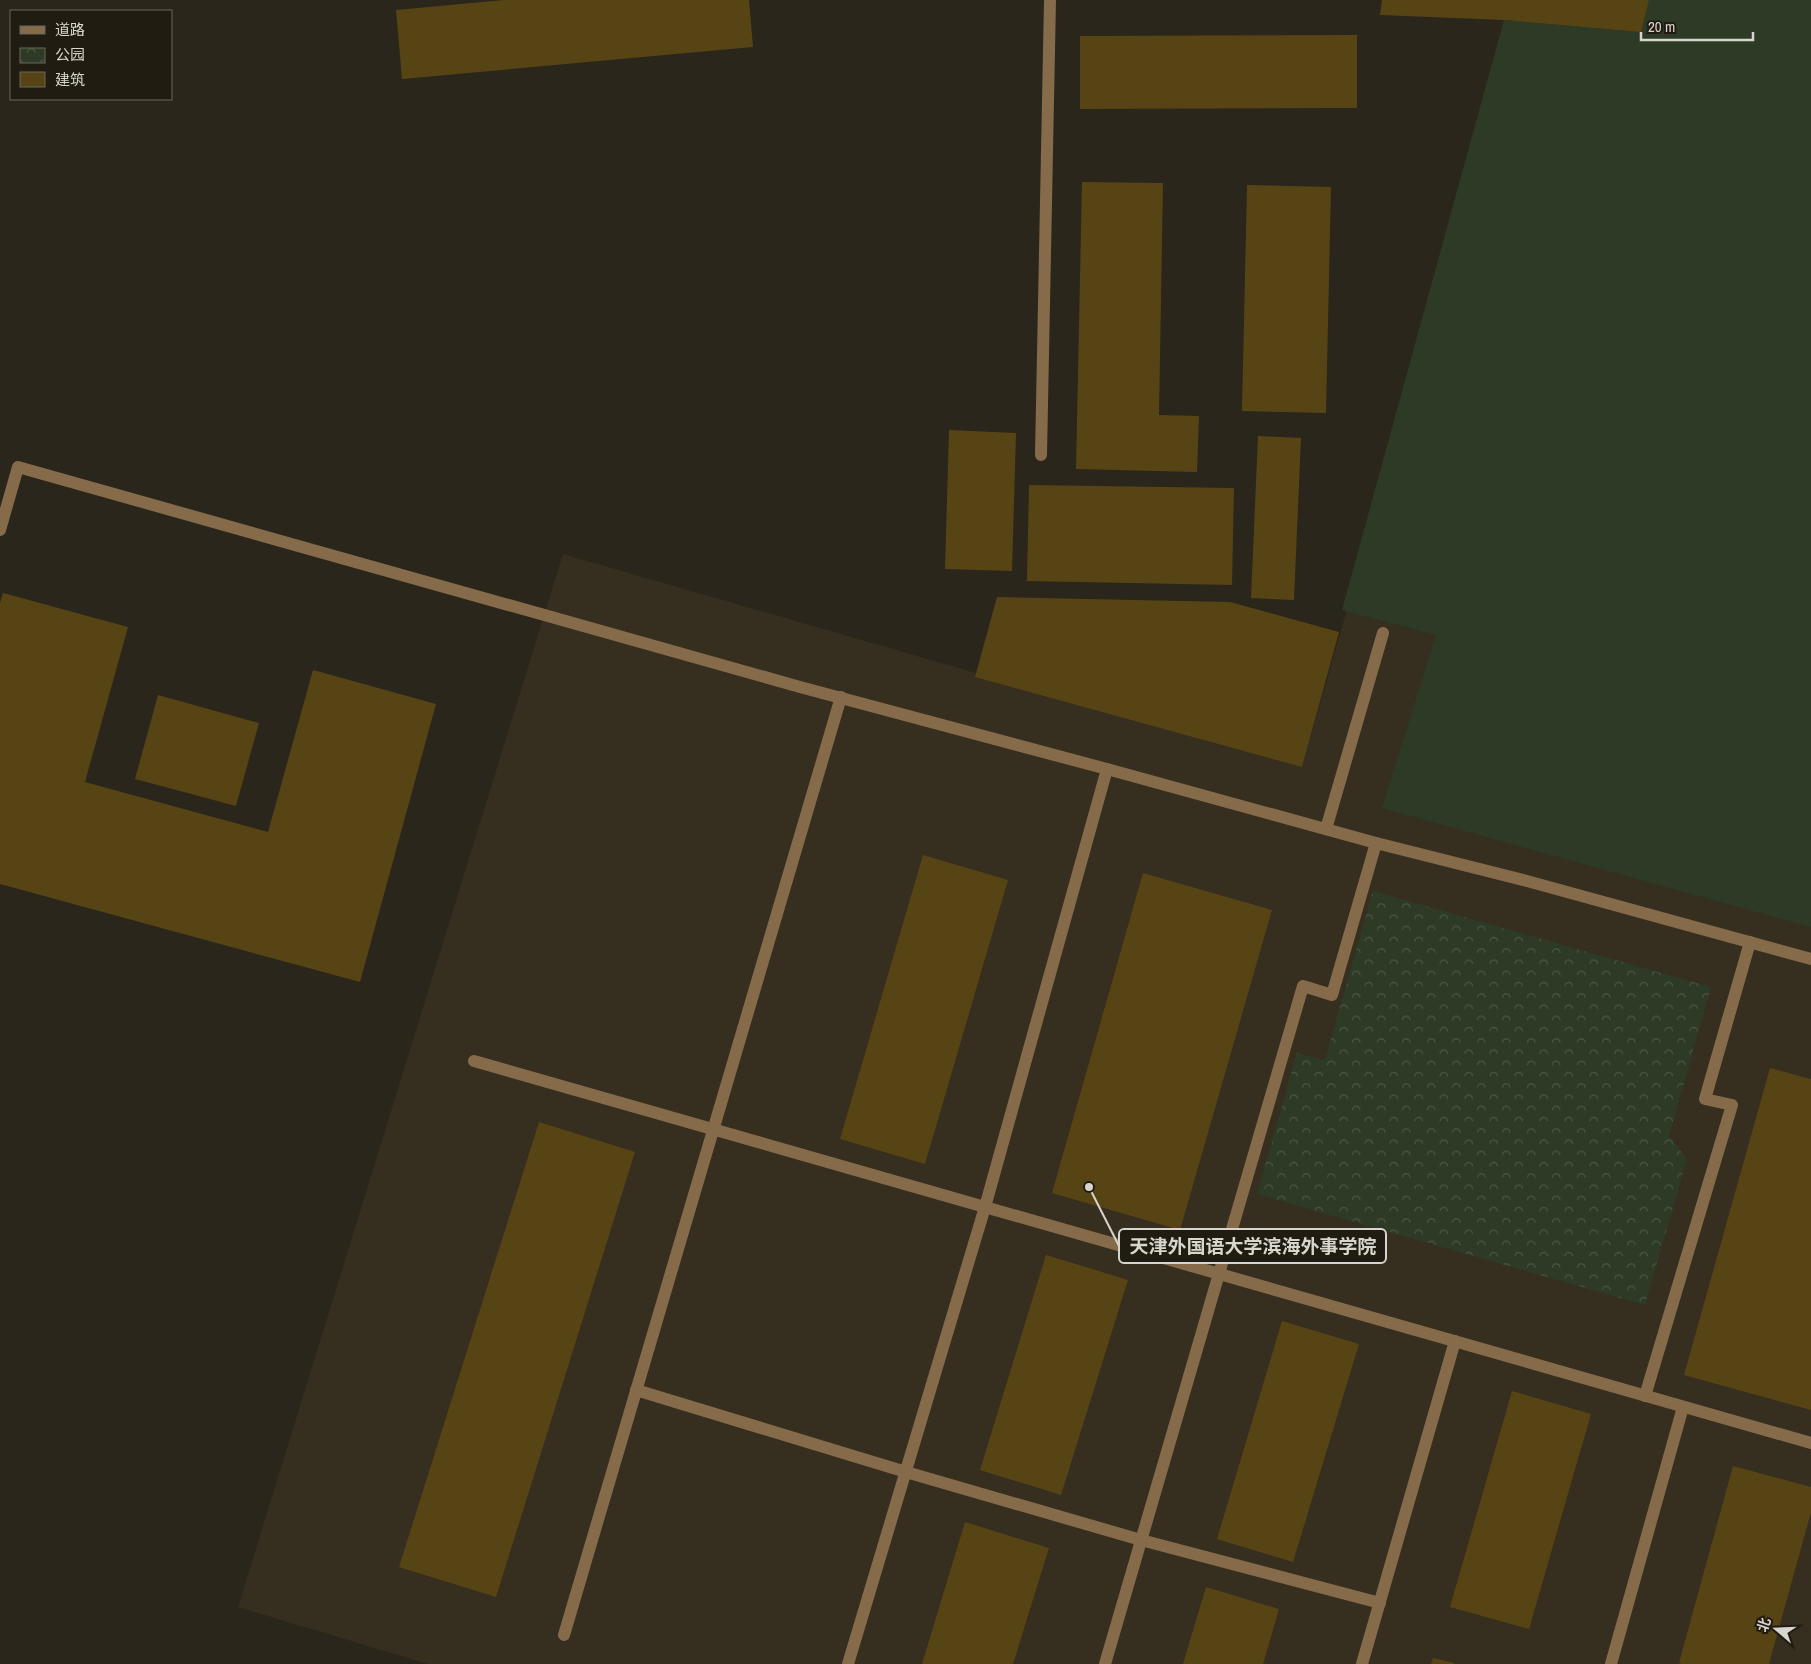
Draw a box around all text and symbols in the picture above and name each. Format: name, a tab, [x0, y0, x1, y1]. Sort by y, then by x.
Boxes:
legend	[10, 10, 172, 100]
scale bar	[1641, 10, 1754, 42]
text: 20 m	[1648, 16, 1675, 37]
text: 道路	[55, 19, 85, 40]
text: 公园	[55, 44, 85, 65]
text: 建筑	[55, 69, 85, 90]
callout: 天津外国语大学滨海外事学院	[1119, 1229, 1386, 1263]
text: 天津外国语大学滨海外事学院	[1129, 1233, 1377, 1259]
north arrow	[1751, 1604, 1801, 1654]
text: 北	[1753, 1615, 1774, 1634]

